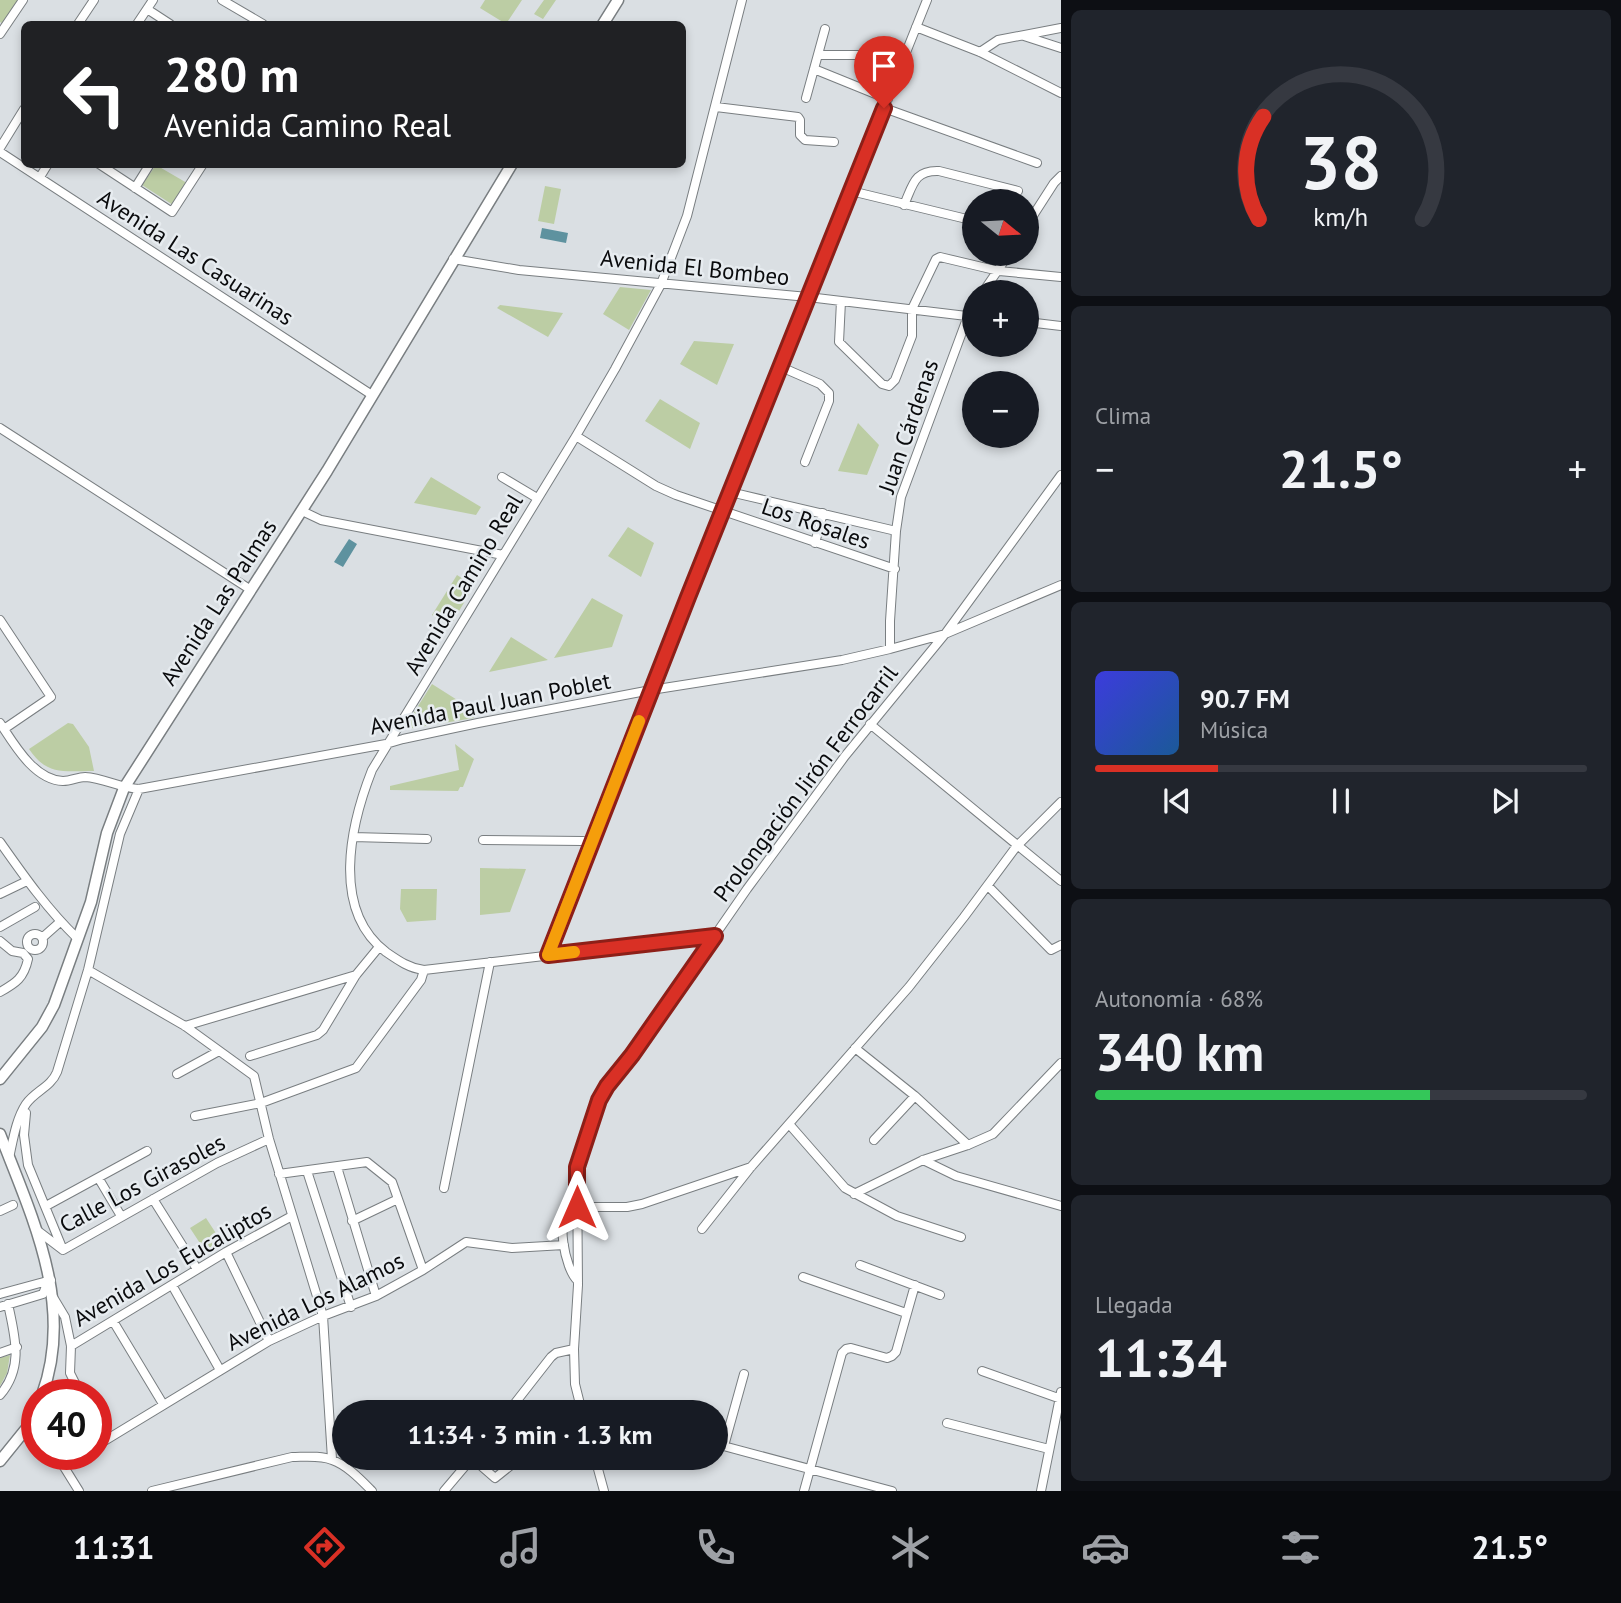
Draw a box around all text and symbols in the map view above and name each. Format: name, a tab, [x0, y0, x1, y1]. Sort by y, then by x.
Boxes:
pin	[854, 36, 914, 108]
text: 280 m	[164, 42, 299, 106]
icon: arrive	[865, 47, 903, 85]
icon: left	[49, 49, 140, 140]
text: Avenida Camino Real	[164, 104, 451, 146]
text: 38	[1300, 115, 1382, 209]
street label: Avenida Las Casuarinas	[93, 183, 299, 331]
north arrow	[962, 189, 1040, 266]
map controls	[962, 189, 1039, 448]
text: km/h	[1314, 201, 1368, 233]
street label: Avenida El Bombeo	[599, 243, 791, 291]
button: +	[962, 280, 1039, 357]
street label: Juan Cárdenas	[871, 355, 944, 498]
button: −	[962, 371, 1039, 448]
text: Clima	[1095, 401, 1151, 430]
text: 21.5°	[1279, 435, 1403, 502]
text: −	[1095, 444, 1114, 493]
text: +	[1568, 444, 1587, 493]
street label: Avenida Camino Real	[397, 488, 529, 680]
street label: Los Rosales	[758, 491, 874, 555]
street label: Avenida Las Palmas	[153, 513, 283, 691]
street label: Prolongación Jirón Ferrocarril	[707, 659, 904, 907]
street label: Avenida Paul Juan Poblet	[367, 665, 613, 741]
text: 90.7 FM	[1200, 682, 1290, 715]
text: Música	[1200, 715, 1268, 744]
icon: previous	[1158, 782, 1196, 820]
icon: pause	[1322, 782, 1360, 820]
icon: next	[1486, 782, 1524, 820]
text: Autonomía · 68%	[1095, 984, 1263, 1013]
text: 340 km	[1095, 1018, 1264, 1085]
street label: Calle Los Girasoles	[54, 1127, 230, 1239]
position arrow	[540, 1170, 614, 1244]
street label: Avenida Los Eucaliptos	[68, 1195, 276, 1333]
street label: Avenida Los Alamos	[221, 1245, 409, 1357]
text: Llegada	[1095, 1290, 1173, 1319]
text: 11:34	[1095, 1324, 1227, 1391]
speed limit sign: 40	[21, 1379, 112, 1470]
text: 11:34 · 3 min · 1.3 km	[408, 1418, 653, 1451]
icon: directions	[300, 1523, 349, 1572]
icon: music	[496, 1523, 545, 1572]
icon: phone	[691, 1523, 740, 1572]
icon: climate	[886, 1523, 935, 1572]
icon: car	[1081, 1523, 1130, 1572]
icon: filters	[1276, 1523, 1325, 1572]
text: 11:31	[73, 1526, 154, 1568]
text: 21.5°	[1472, 1526, 1548, 1568]

